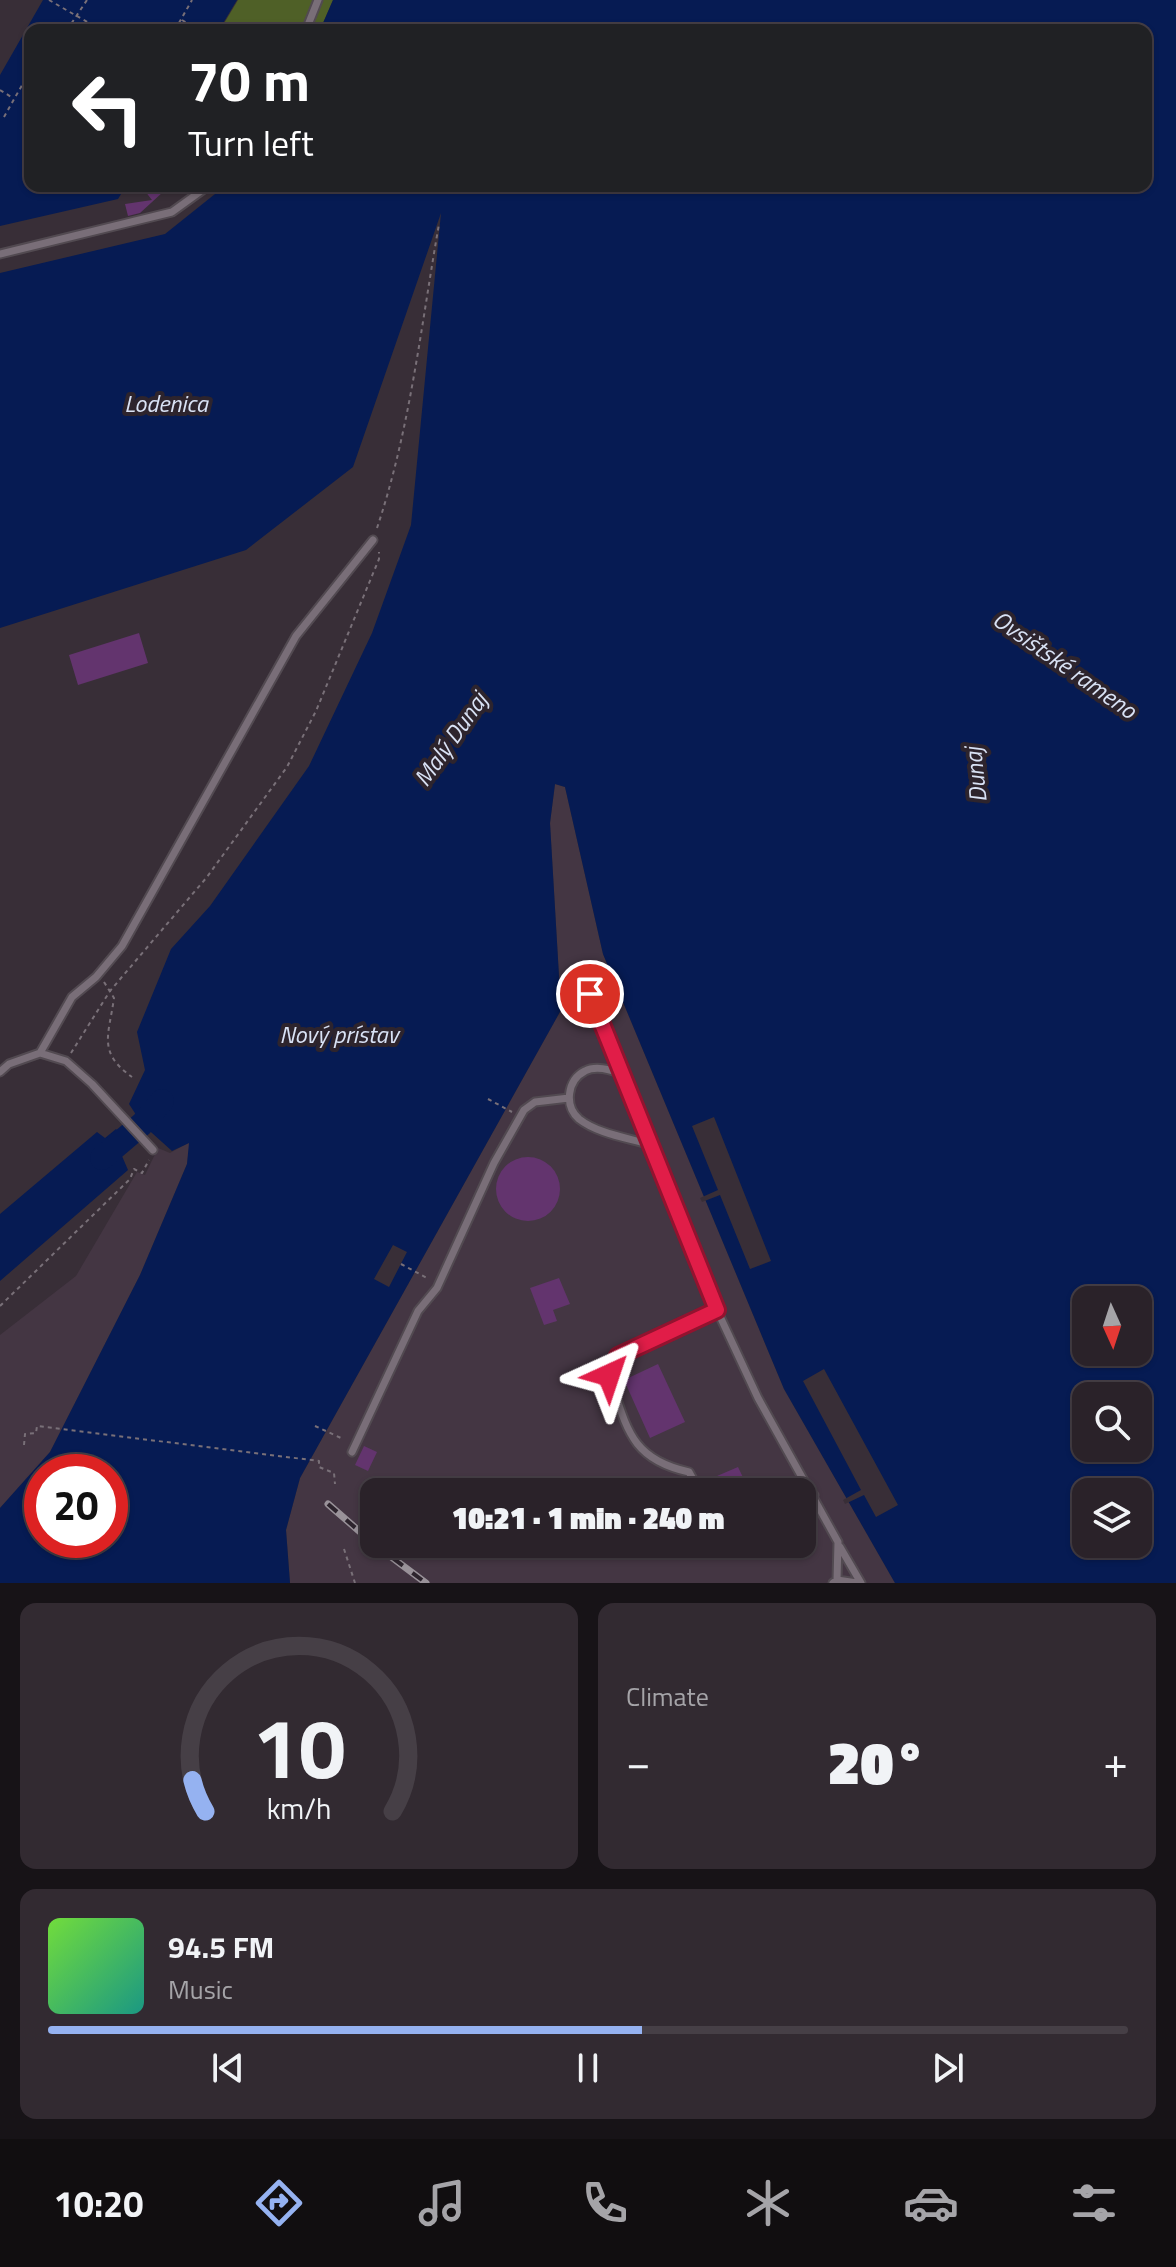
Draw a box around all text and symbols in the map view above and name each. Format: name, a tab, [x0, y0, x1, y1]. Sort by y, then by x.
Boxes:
text: 70 m	[188, 38, 310, 123]
icon: left	[56, 56, 160, 160]
text: Turn left	[188, 115, 314, 170]
water label: Lodenica	[124, 385, 210, 421]
water label: Ovsištské rameno	[986, 601, 1145, 728]
water label: Malý Dunaj	[404, 682, 497, 793]
water label: Dunaj	[954, 743, 996, 804]
pin	[556, 960, 624, 1028]
icon: arrive	[568, 972, 612, 1016]
water label: Nový prístav	[280, 1016, 402, 1052]
north arrow	[1072, 1286, 1152, 1366]
map controls	[1072, 1286, 1152, 1558]
position arrow	[567, 1333, 651, 1417]
button: search	[1072, 1382, 1152, 1462]
speed limit sign: 20	[24, 1454, 128, 1558]
button: layers	[1072, 1478, 1152, 1558]
text: 10:21 · 1 min · 240 m	[452, 1495, 724, 1541]
text: Climate	[626, 1677, 709, 1716]
text: 10	[252, 1684, 346, 1810]
text: 20°	[828, 1716, 927, 1807]
text: −	[626, 1728, 651, 1795]
text: +	[1103, 1728, 1128, 1795]
text: km/h	[267, 1787, 331, 1830]
text: 94.5 FM	[168, 1924, 274, 1970]
text: Music	[168, 1970, 233, 2009]
icon: previous	[206, 2046, 250, 2090]
icon: pause	[566, 2046, 610, 2090]
icon: next	[926, 2046, 970, 2090]
icon: directions	[251, 2175, 307, 2231]
icon: music	[414, 2175, 470, 2231]
icon: phone	[577, 2175, 633, 2231]
icon: climate	[740, 2175, 796, 2231]
icon: car	[903, 2175, 959, 2231]
icon: filters	[1066, 2175, 1122, 2231]
text: 10:20	[54, 2176, 143, 2231]

